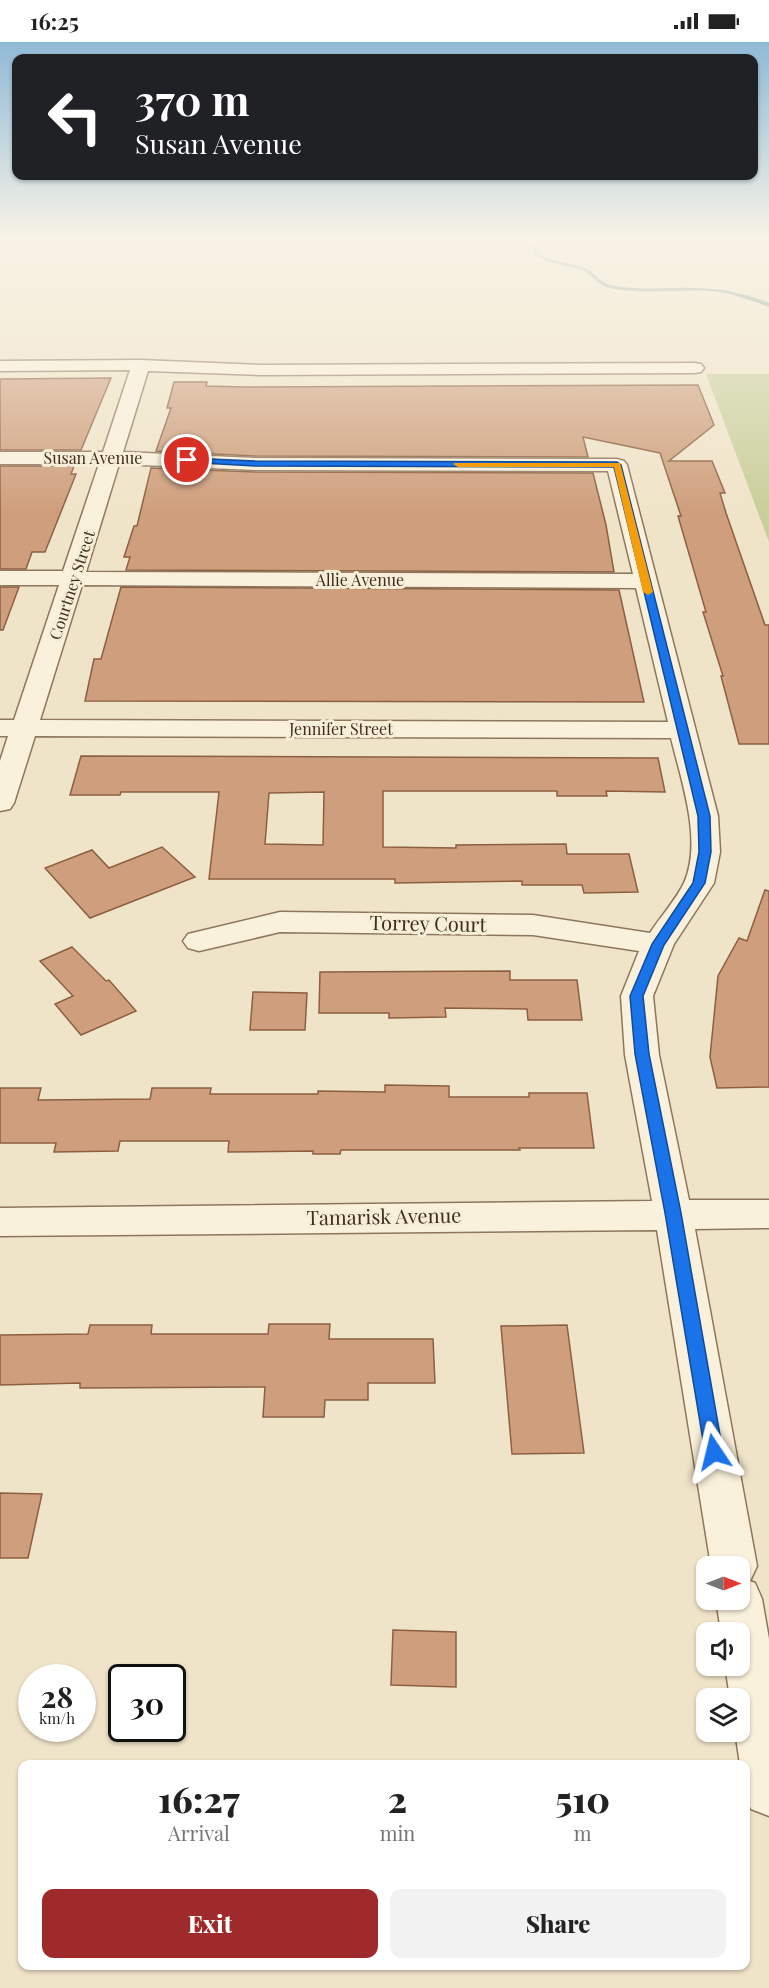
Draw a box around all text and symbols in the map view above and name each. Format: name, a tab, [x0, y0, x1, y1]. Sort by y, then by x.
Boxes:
text: 16:25	[30, 6, 79, 36]
text: 370 m	[135, 71, 250, 127]
icon: left	[36, 78, 114, 156]
text: Susan Avenue	[135, 125, 302, 161]
pin	[161, 434, 212, 485]
icon: arrive	[170, 443, 203, 476]
street label: Susan Avenue	[44, 447, 142, 468]
street label: Courtney Street	[44, 527, 99, 642]
street label: Allie Avenue	[315, 569, 404, 590]
street label: Jennifer Street	[288, 718, 393, 739]
street label: Torrey Court	[369, 908, 488, 937]
street label: Tamarisk Avenue	[306, 1201, 461, 1230]
position arrow	[682, 1420, 746, 1484]
north arrow	[696, 1556, 750, 1610]
map controls	[696, 1556, 750, 1742]
button: sound	[696, 1622, 750, 1676]
speed limit sign: 30	[108, 1664, 186, 1742]
text: 28	[41, 1676, 73, 1716]
button: layers	[696, 1688, 750, 1742]
text: km/h	[39, 1708, 75, 1728]
text: 16:27	[158, 1774, 240, 1822]
text: 2	[388, 1774, 407, 1822]
text: 510	[555, 1774, 610, 1822]
text: Arrival	[168, 1819, 230, 1846]
text: min	[380, 1819, 415, 1846]
text: m	[574, 1819, 592, 1846]
button: Exit	[42, 1889, 378, 1958]
button: Share	[390, 1889, 726, 1958]

